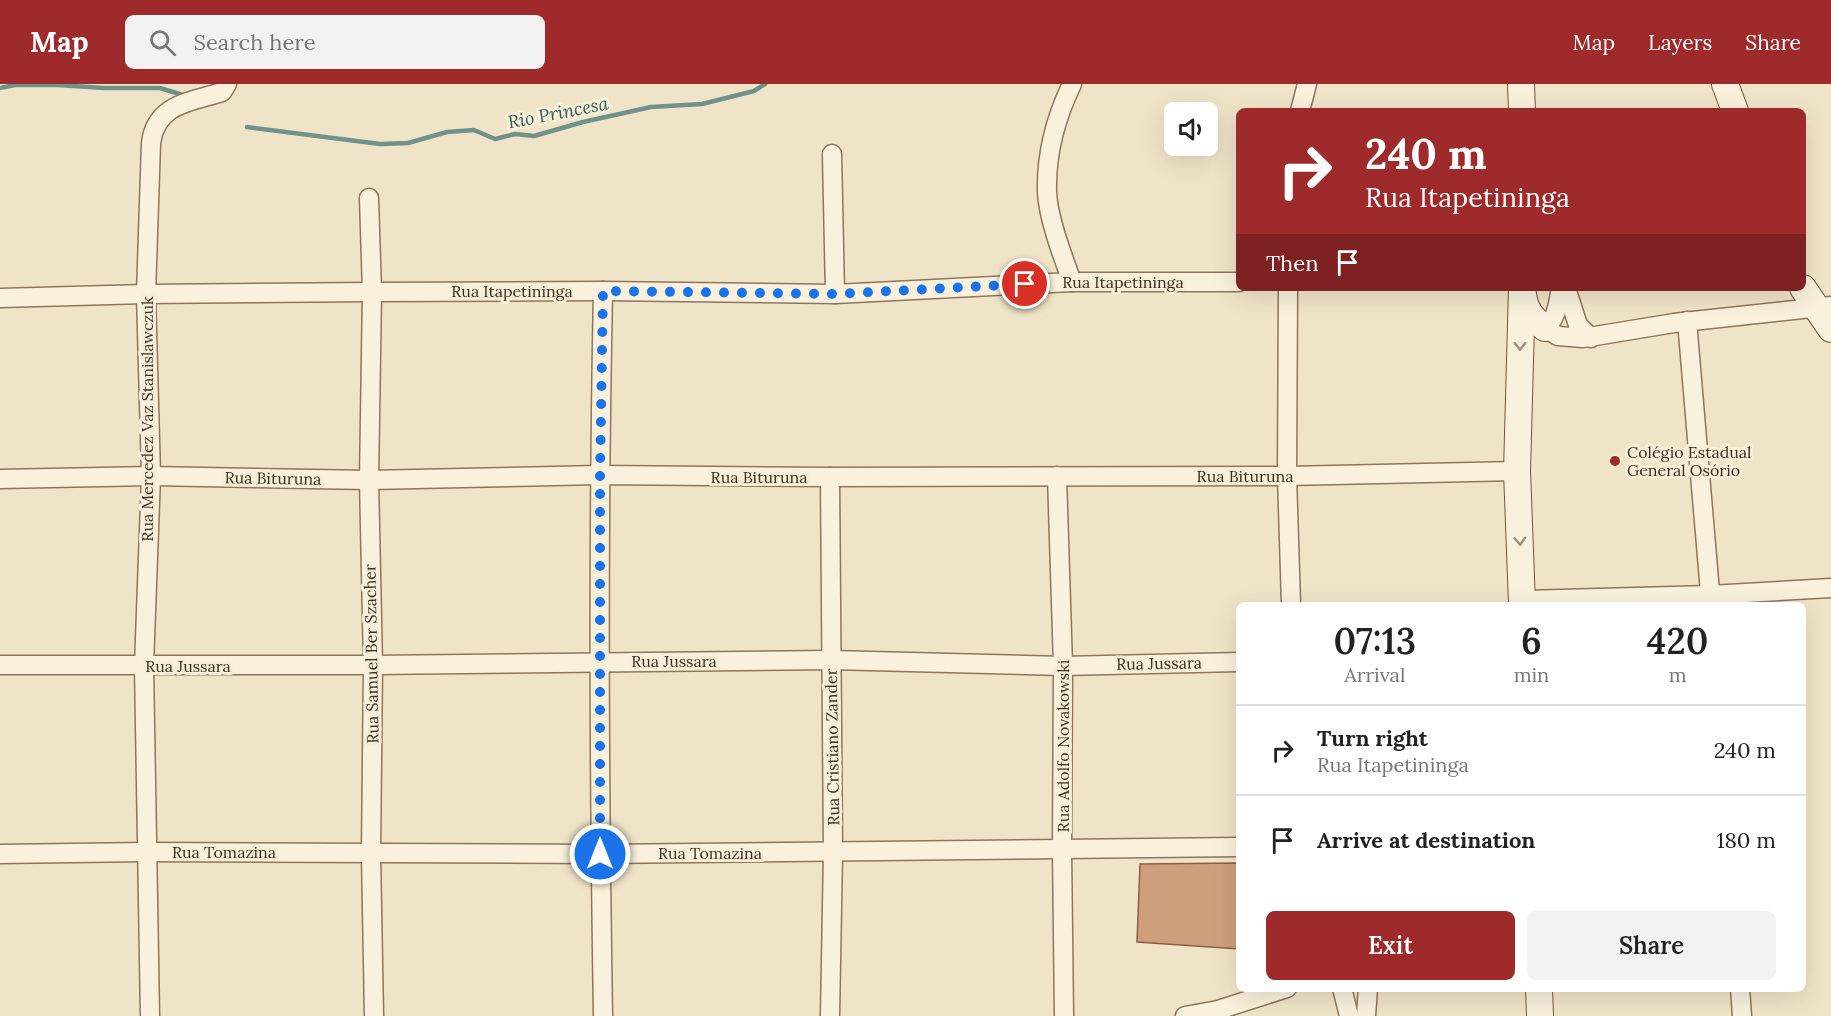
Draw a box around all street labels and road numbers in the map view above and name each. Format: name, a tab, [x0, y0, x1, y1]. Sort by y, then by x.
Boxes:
street label: Rua Itapetininga	[1062, 272, 1184, 292]
street label: Rua Itapetininga	[451, 281, 573, 301]
street label: Rua Mercedez Vaz Stanislawczuk	[137, 296, 157, 542]
street label: Rua Bituruna	[1197, 466, 1293, 486]
street label: Rua Bituruna	[224, 467, 322, 489]
street label: Rua Bituruna	[711, 467, 807, 487]
street label: Rua Samuel Ber Szacher	[359, 564, 383, 744]
street label: Rua Jussara	[631, 651, 717, 671]
street label: Rua Jussara	[1116, 652, 1202, 674]
street label: Rua Jussara	[145, 656, 231, 676]
street label: Rua Adolfo Novakowski	[1053, 660, 1073, 832]
street label: Rua Cristiano Zander	[821, 668, 843, 826]
street label: Rua Tomazina	[172, 842, 276, 862]
street label: Rua Tomazina	[658, 843, 762, 863]

